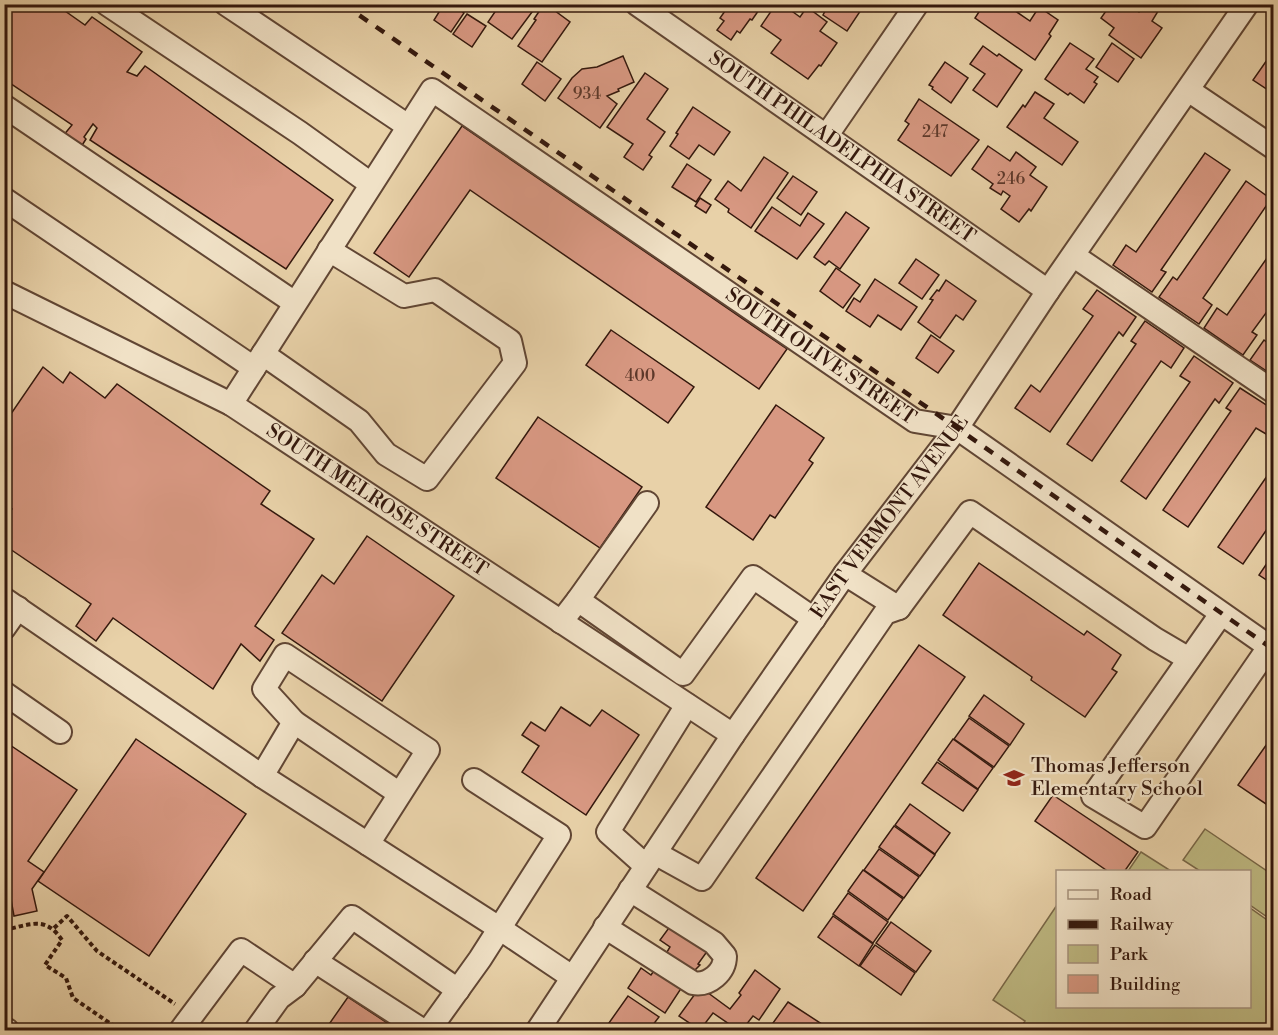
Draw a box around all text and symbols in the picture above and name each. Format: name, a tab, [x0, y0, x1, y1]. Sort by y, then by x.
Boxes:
street label: SOUTH PHILADELPHIA STREET	[704, 45, 980, 249]
house number: 934	[573, 84, 602, 104]
house number: 247	[922, 122, 948, 142]
house number: 246	[997, 169, 1026, 189]
street label: SOUTH OLIVE STREET	[721, 282, 921, 430]
house number: 400	[625, 366, 655, 386]
street label: EAST VERMONT AVENUE	[805, 411, 974, 624]
street label: SOUTH MELROSE STREET	[261, 418, 493, 582]
place label: Thomas Jefferson Elementary School	[1031, 754, 1203, 802]
school or university icon: Thomas Jefferson Elementary School	[1002, 766, 1026, 790]
legend	[1056, 870, 1251, 1008]
text: Road	[1110, 883, 1153, 906]
text: Railway	[1110, 913, 1174, 936]
text: Park	[1110, 943, 1149, 966]
text: Building	[1109, 973, 1181, 996]

